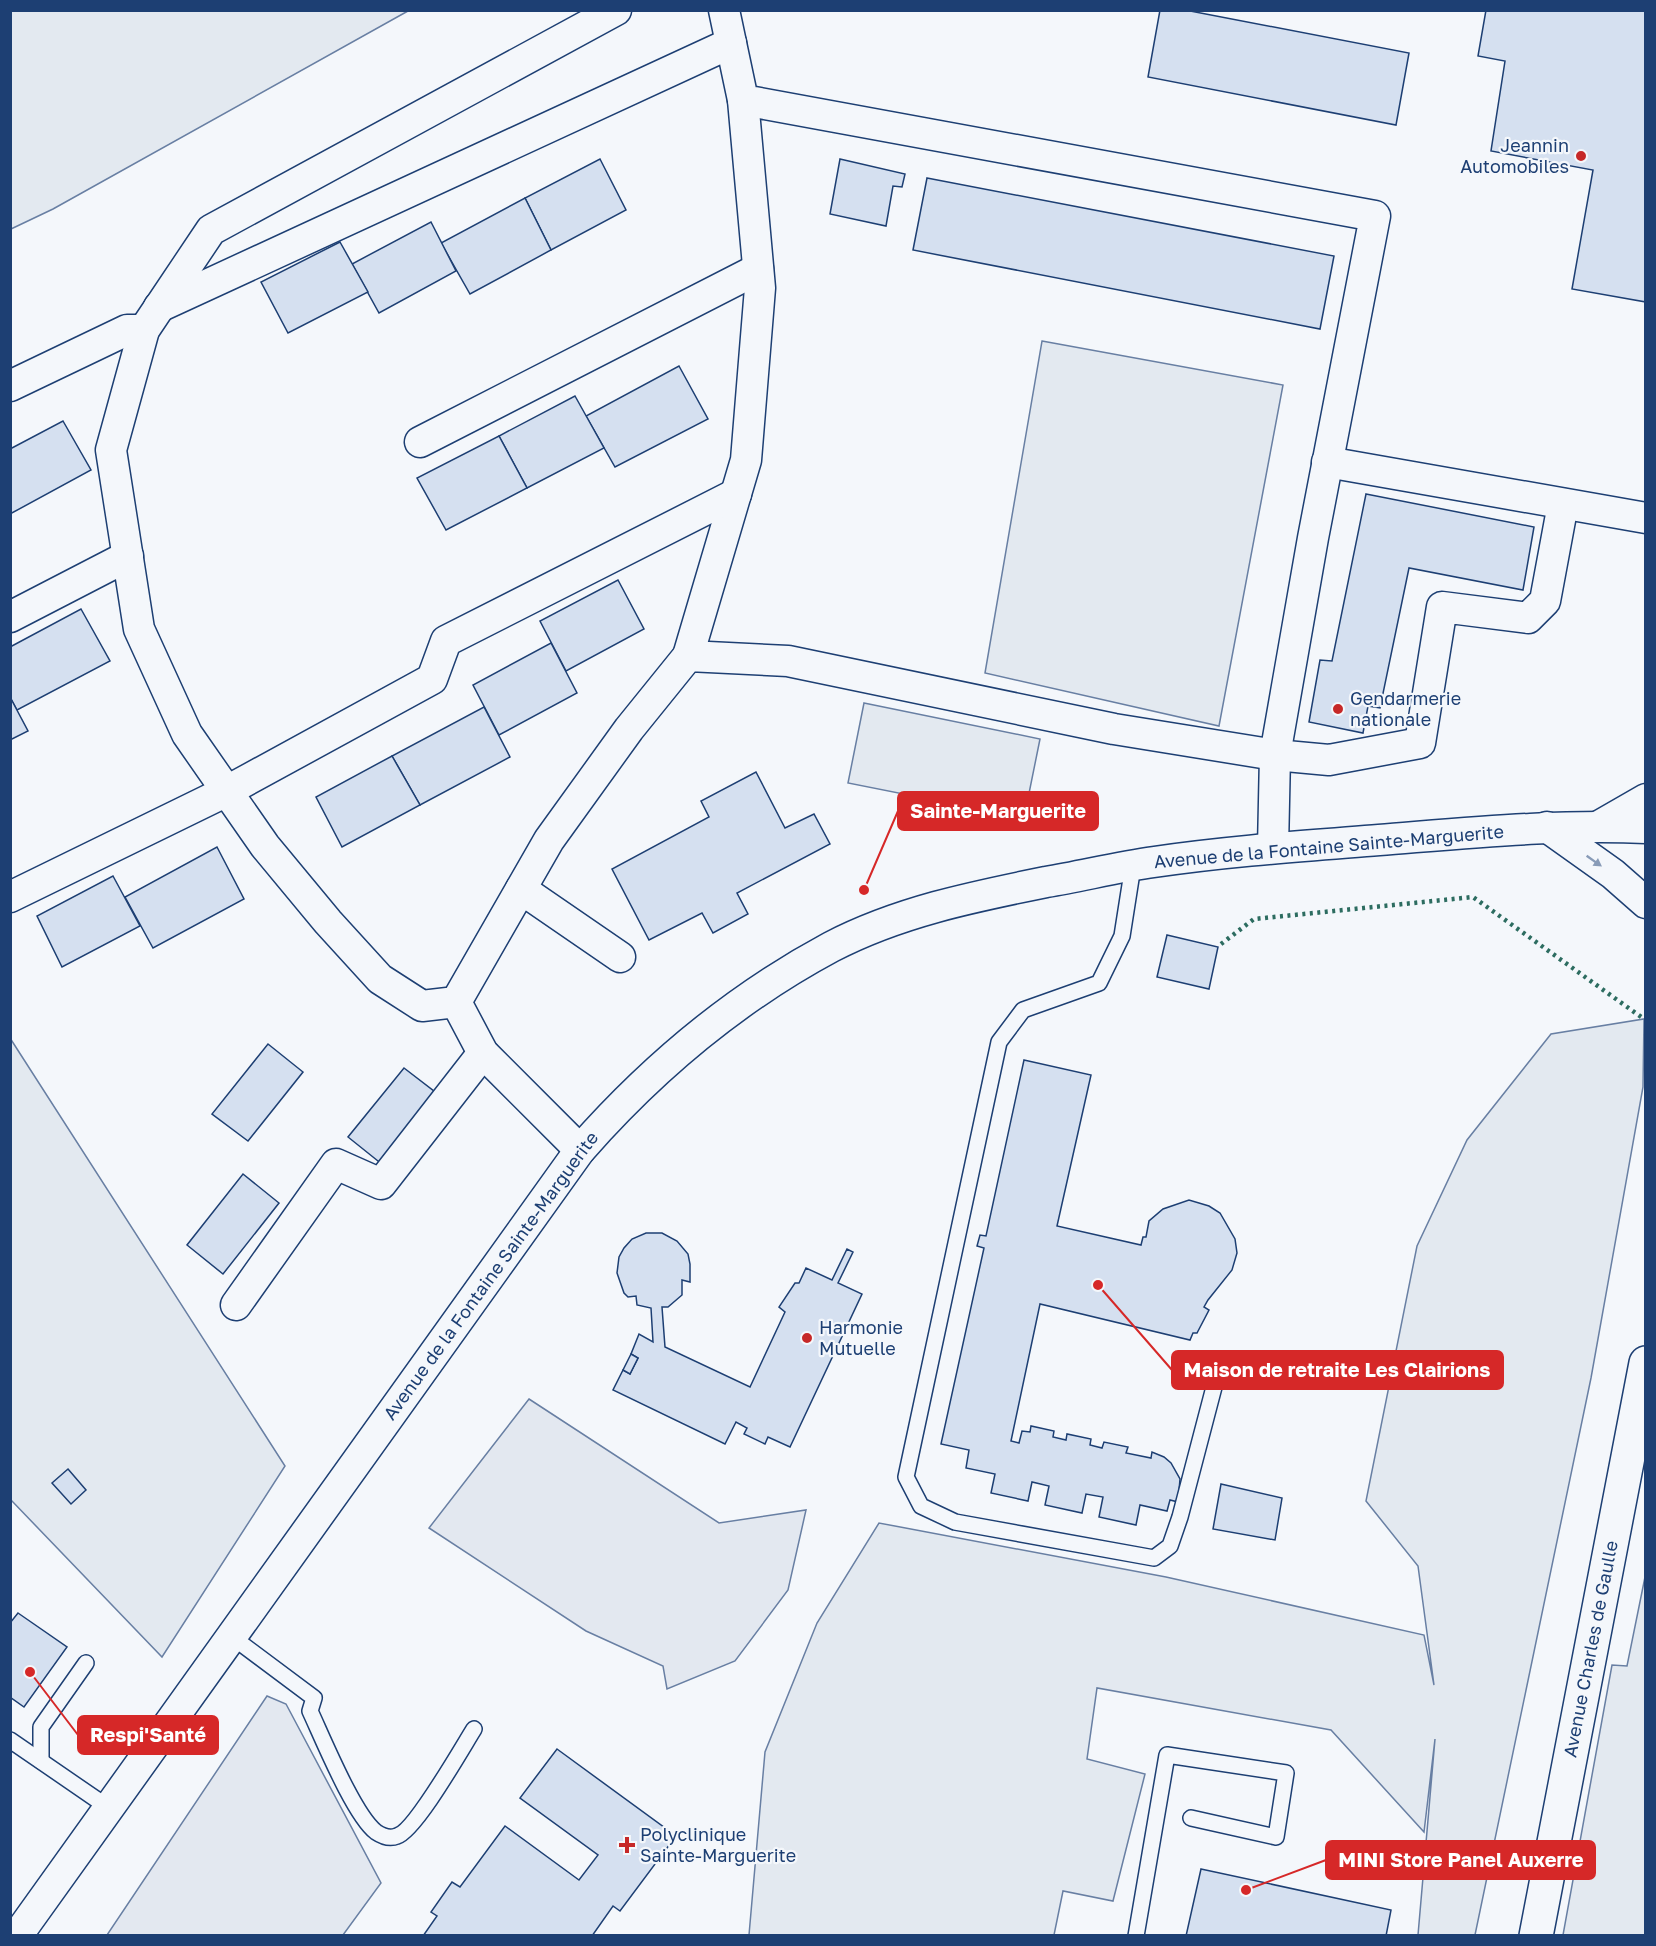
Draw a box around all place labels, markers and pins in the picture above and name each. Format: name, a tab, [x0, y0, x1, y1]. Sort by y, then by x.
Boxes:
place label: Jeannin Automobiles	[1460, 134, 1569, 177]
marker: Jeannin Automobiles	[1574, 149, 1588, 163]
place label: Gendarmerie nationale	[1350, 687, 1461, 730]
marker: Gendarmerie nationale	[1331, 702, 1345, 716]
callout: Sainte-Marguerite	[898, 792, 1098, 830]
place label: Harmonie Mutuelle	[819, 1316, 903, 1359]
marker: Harmonie Mutuelle	[800, 1331, 814, 1345]
callout: Maison de retraite Les Clairions	[1172, 1351, 1503, 1389]
callout: Respi'Santé	[78, 1716, 218, 1754]
place label: Polyclinique Sainte-Marguerite	[640, 1823, 796, 1866]
marker: Polyclinique Sainte-Marguerite	[618, 1836, 636, 1854]
callout: MINI Store Panel Auxerre	[1326, 1841, 1595, 1879]

